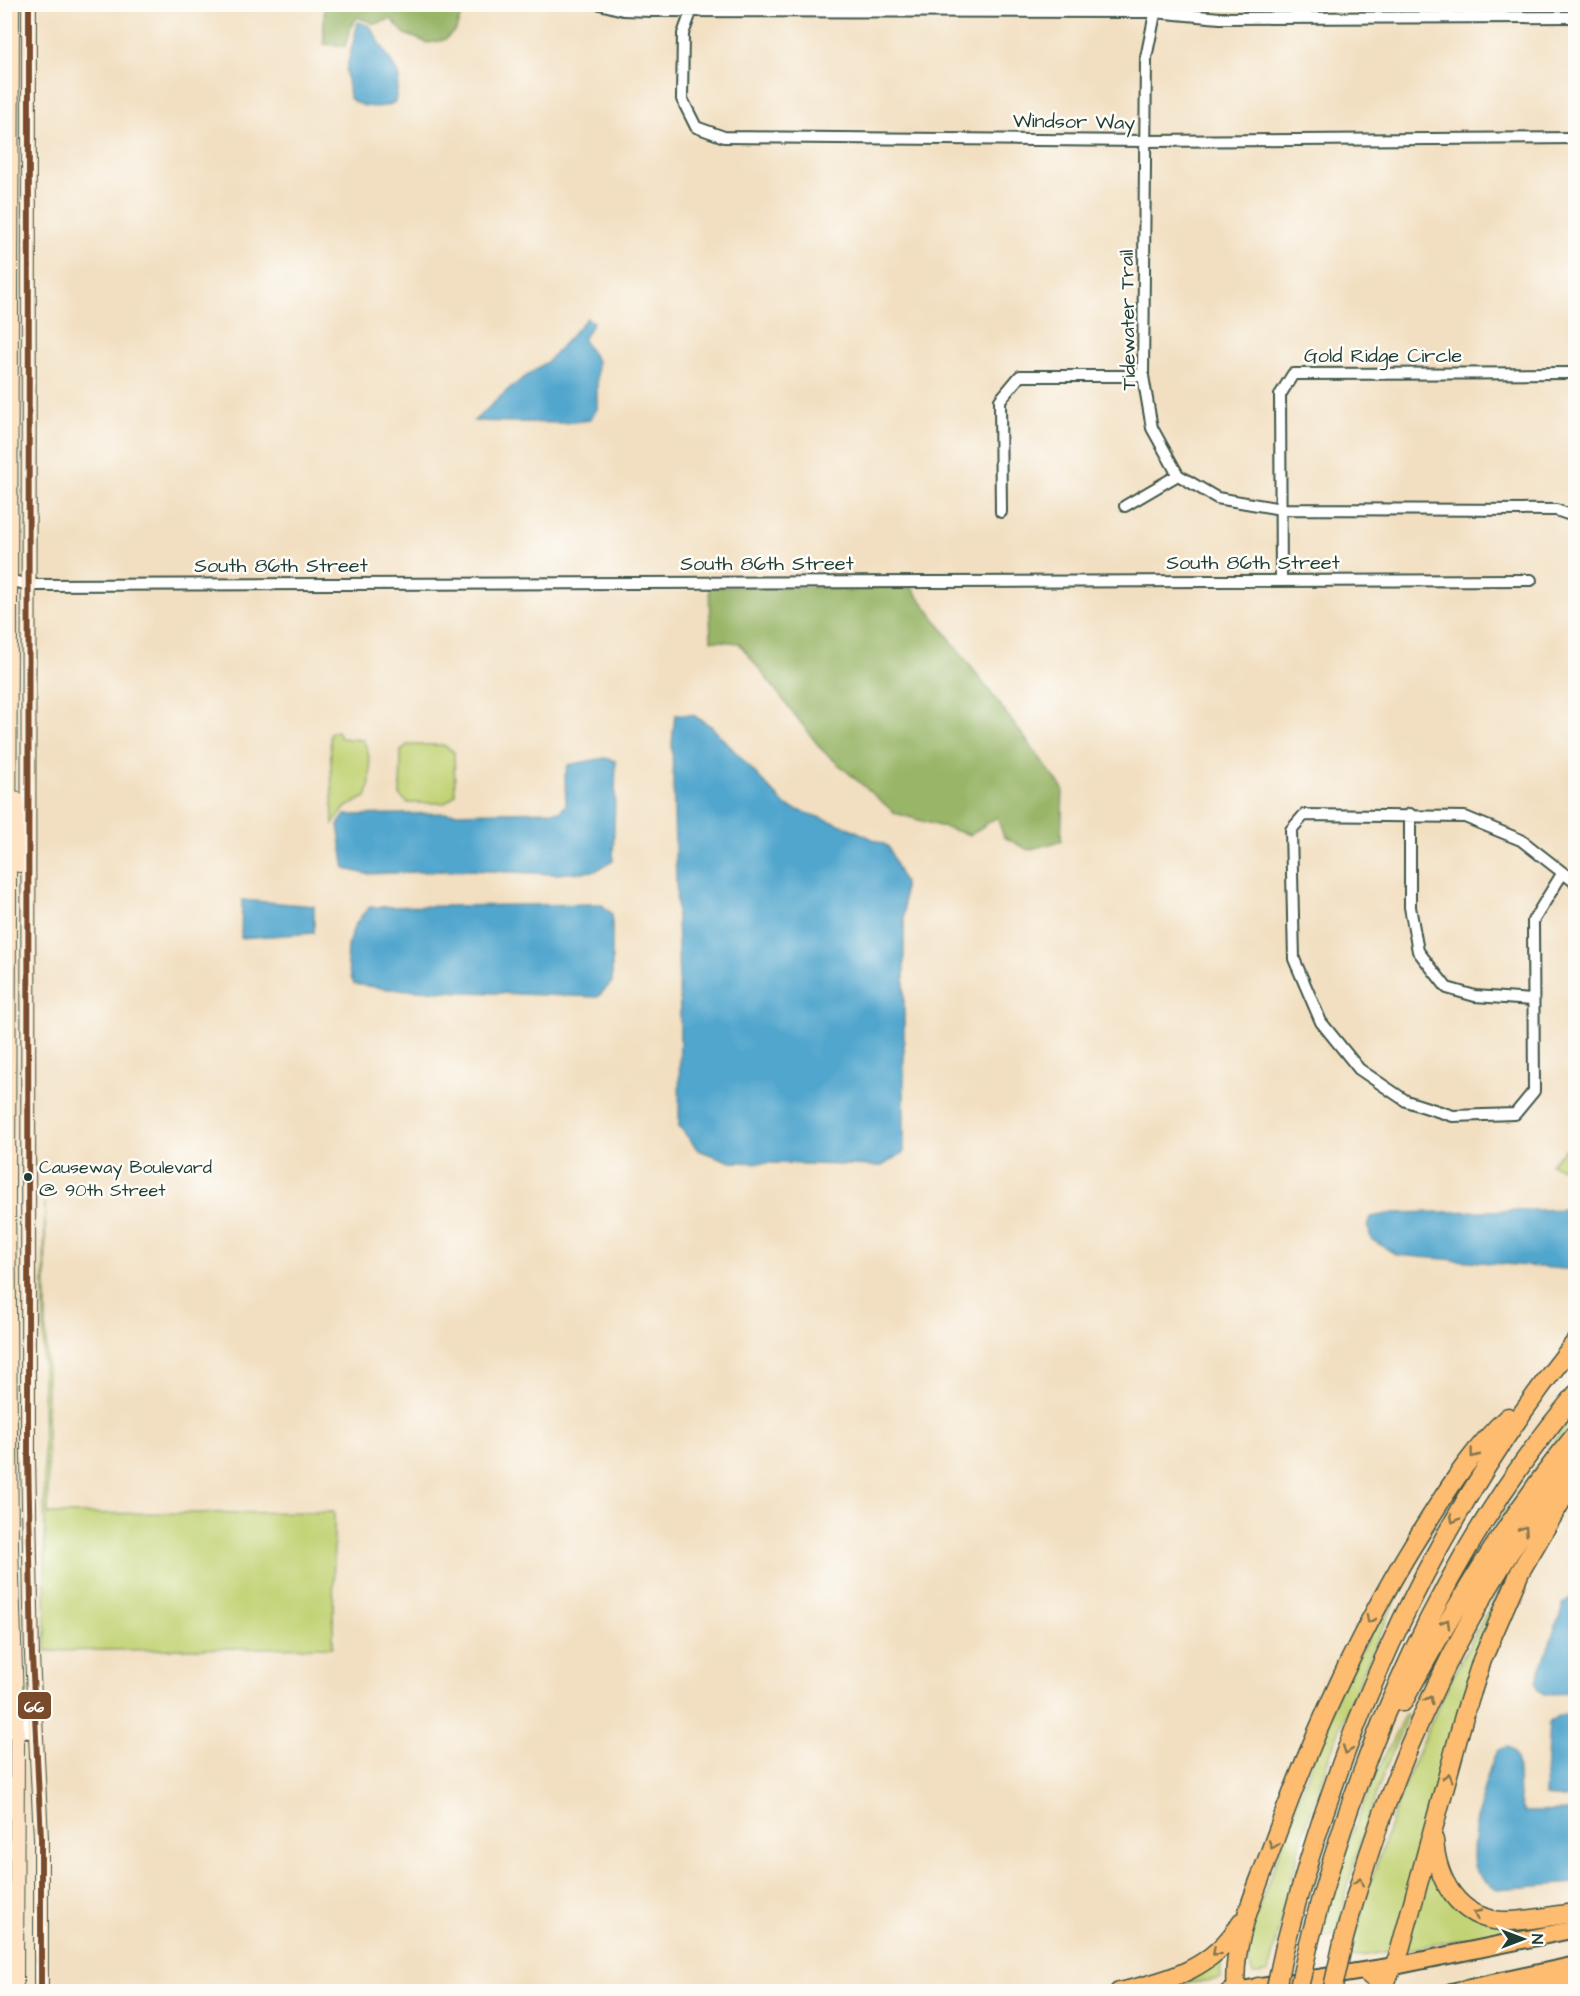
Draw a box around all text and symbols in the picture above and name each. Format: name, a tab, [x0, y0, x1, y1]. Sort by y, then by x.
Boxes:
street label: Windsor Way	[1013, 107, 1135, 138]
street label: Tidewater Trail	[1113, 249, 1143, 391]
street label: Gold Ridge Circle	[1304, 342, 1462, 371]
street label: South 86th Street	[1166, 549, 1340, 577]
street label: South 86th Street	[680, 550, 854, 578]
street label: South 86th Street	[194, 552, 368, 580]
place label: Causeway Boulevard @ 90th Street	[39, 1155, 212, 1203]
marker: Causeway Boulevard @ 90th Street	[22, 1171, 34, 1183]
one-way arrow	[1470, 1448, 1481, 1459]
one-way arrow	[1450, 1512, 1461, 1523]
one-way arrow	[1517, 1526, 1528, 1537]
one-way arrow	[1366, 1613, 1377, 1623]
one-way arrow	[1439, 1619, 1450, 1629]
line badge: 66	[17, 1691, 52, 1720]
text: 66	[24, 1696, 44, 1718]
one-way arrow	[1422, 1696, 1434, 1707]
one-way arrow	[1341, 1744, 1354, 1755]
one-way arrow	[1440, 1772, 1453, 1782]
one-way arrow	[1267, 1839, 1280, 1850]
one-way arrow	[1352, 1877, 1364, 1888]
one-way arrow	[1472, 1909, 1483, 1921]
north arrow	[1493, 1909, 1553, 1969]
text: N	[1526, 1934, 1548, 1944]
one-way arrow	[1213, 1945, 1223, 1956]

